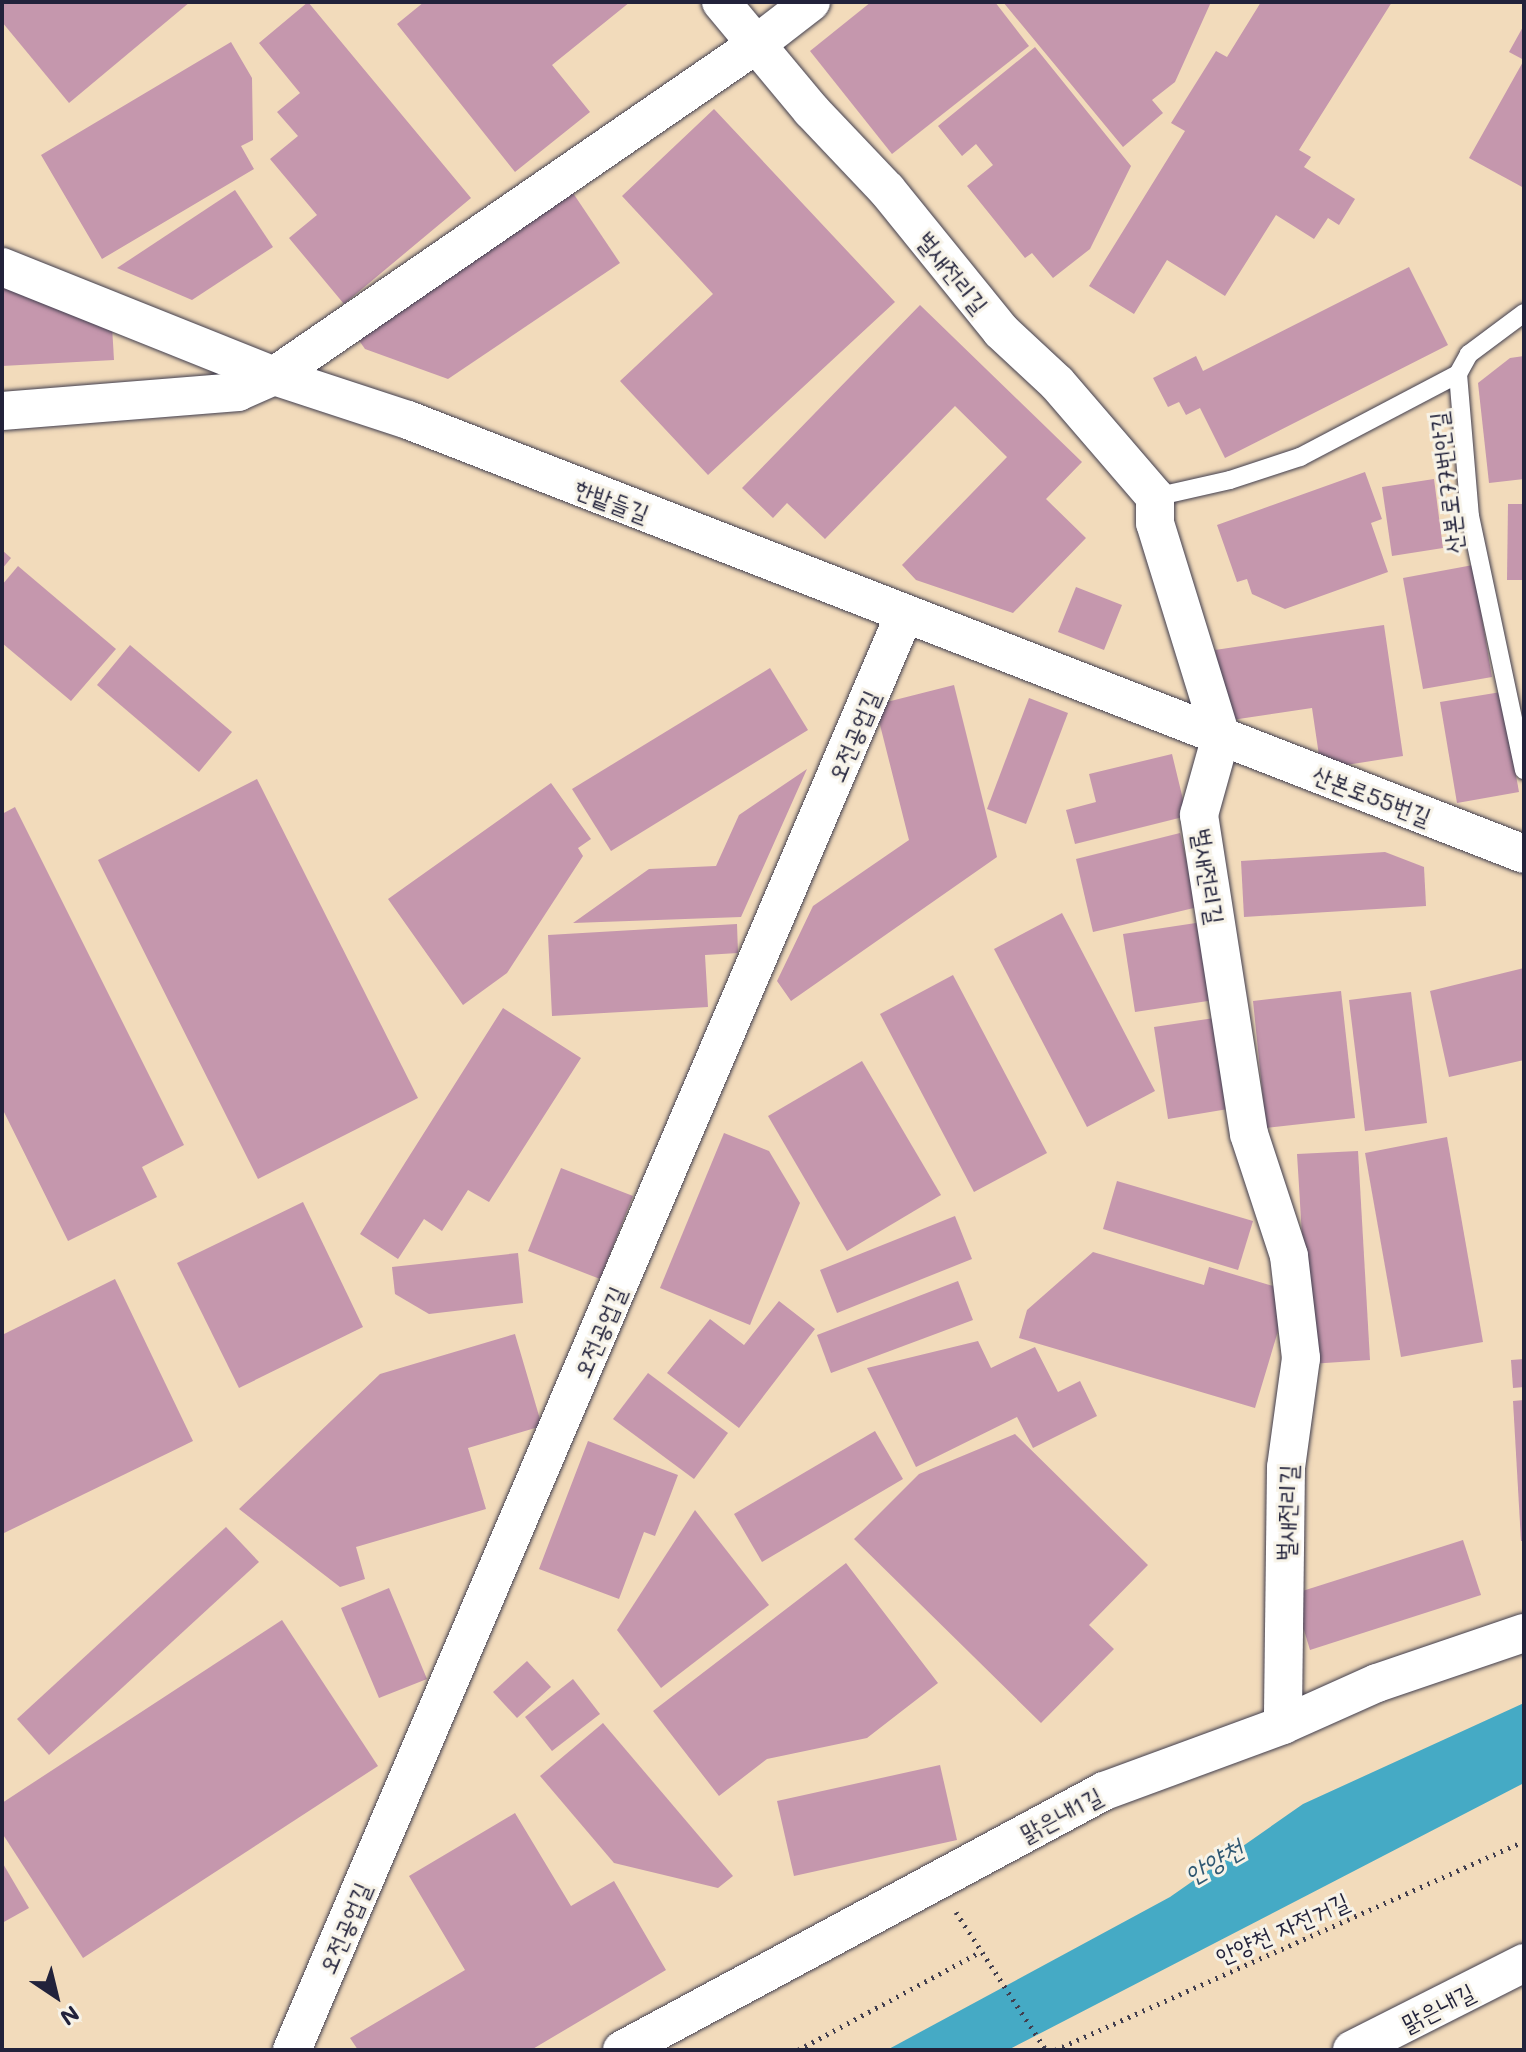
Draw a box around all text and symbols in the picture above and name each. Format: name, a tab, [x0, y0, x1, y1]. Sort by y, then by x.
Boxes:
street label: 벌새전리길	[911, 225, 995, 319]
street label: 산본로77번안길	[1423, 410, 1469, 556]
street label: 한밭들길	[571, 473, 653, 527]
street label: 오전공업길	[821, 686, 885, 786]
street label: 산본로55번길	[1309, 759, 1435, 831]
street label: 벌새전리길	[1187, 826, 1231, 926]
street label: 오전공업길	[567, 1282, 631, 1382]
street label: 벌새전리길	[1270, 1464, 1302, 1562]
street label: 맑은내1길	[1015, 1781, 1107, 1847]
water label: 안양천	[1179, 1833, 1249, 1891]
street label: 오전공업길	[312, 1878, 376, 1978]
street label: 안양천 자전거길	[1211, 1886, 1353, 1970]
north arrow	[16, 1956, 96, 2036]
street label: 맑은내길	[1397, 1977, 1479, 2037]
text: N	[55, 1999, 85, 2033]

